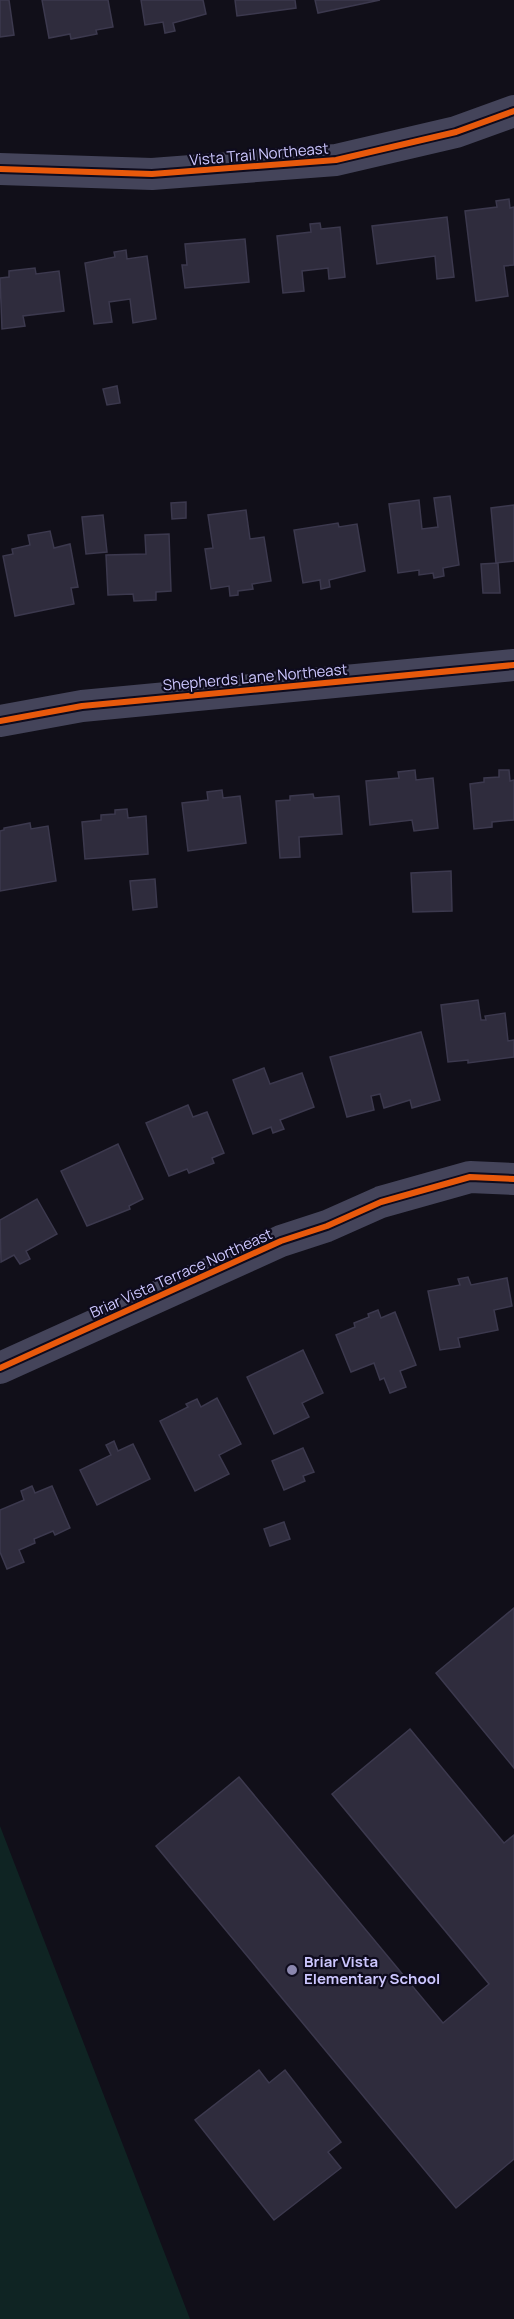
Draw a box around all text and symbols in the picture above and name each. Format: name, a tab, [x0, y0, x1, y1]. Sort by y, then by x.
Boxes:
street label: Vista Trail Northeast	[189, 137, 329, 171]
street label: Shepherds Lane Northeast	[162, 658, 348, 696]
street label: Briar Vista Terrace Northeast	[86, 1223, 276, 1323]
place label: Briar Vista Elementary School	[304, 1951, 440, 1989]
marker: Briar Vista Elementary School	[285, 1963, 299, 1977]

